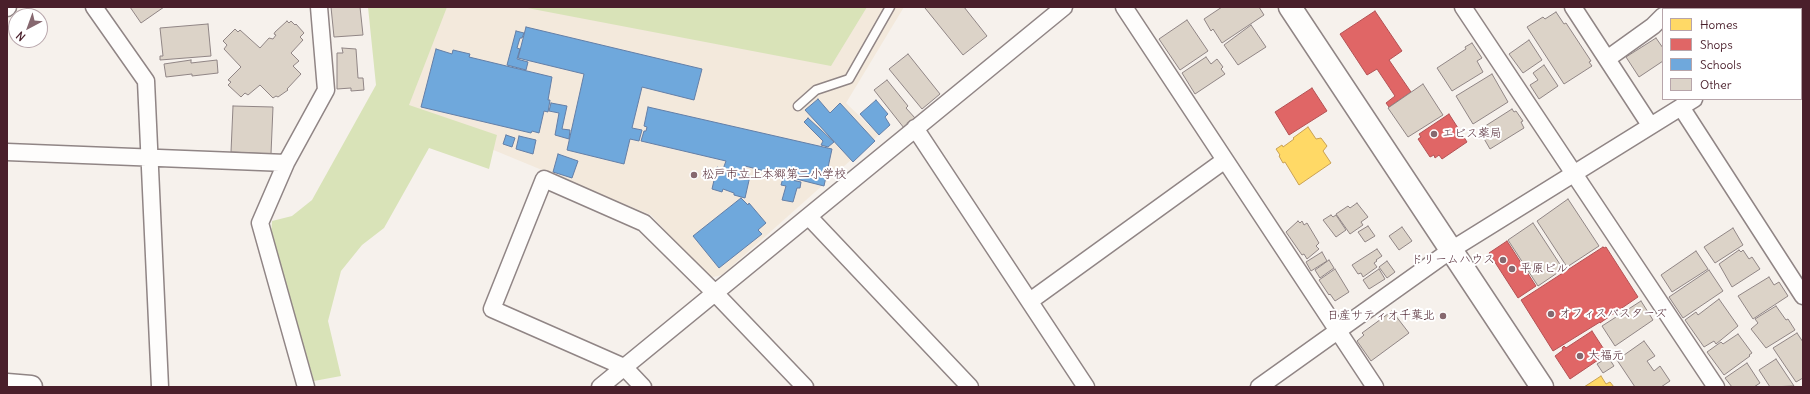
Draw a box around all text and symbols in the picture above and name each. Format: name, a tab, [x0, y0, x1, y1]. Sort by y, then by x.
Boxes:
north arrow	[8, 8, 48, 48]
legend	[1662, 8, 1802, 100]
text: Homes	[1700, 17, 1738, 32]
text: N	[13, 29, 28, 44]
text: Shops	[1700, 37, 1733, 52]
text: Schools	[1700, 57, 1741, 72]
text: Other	[1700, 77, 1732, 92]
place label: エビス薬局	[1442, 127, 1502, 141]
marker: エビス薬局	[1429, 129, 1439, 139]
place label: 松戸市立上本郷第二小学校	[702, 168, 846, 182]
marker: 松戸市立上本郷第二小学校	[689, 170, 699, 180]
place label: ドリームハウス	[1411, 253, 1495, 267]
marker: ドリームハウス	[1498, 255, 1508, 265]
place label: 平原ビル	[1520, 262, 1568, 276]
marker: 平原ビル	[1507, 264, 1517, 274]
place label: オフィスバスターズ	[1559, 307, 1667, 321]
place label: 日産サティオ千葉北	[1327, 309, 1435, 323]
marker: オフィスバスターズ	[1546, 309, 1556, 319]
marker: 日産サティオ千葉北	[1438, 311, 1448, 321]
place label: 大福元	[1588, 349, 1624, 363]
marker: 大福元	[1575, 351, 1585, 361]

